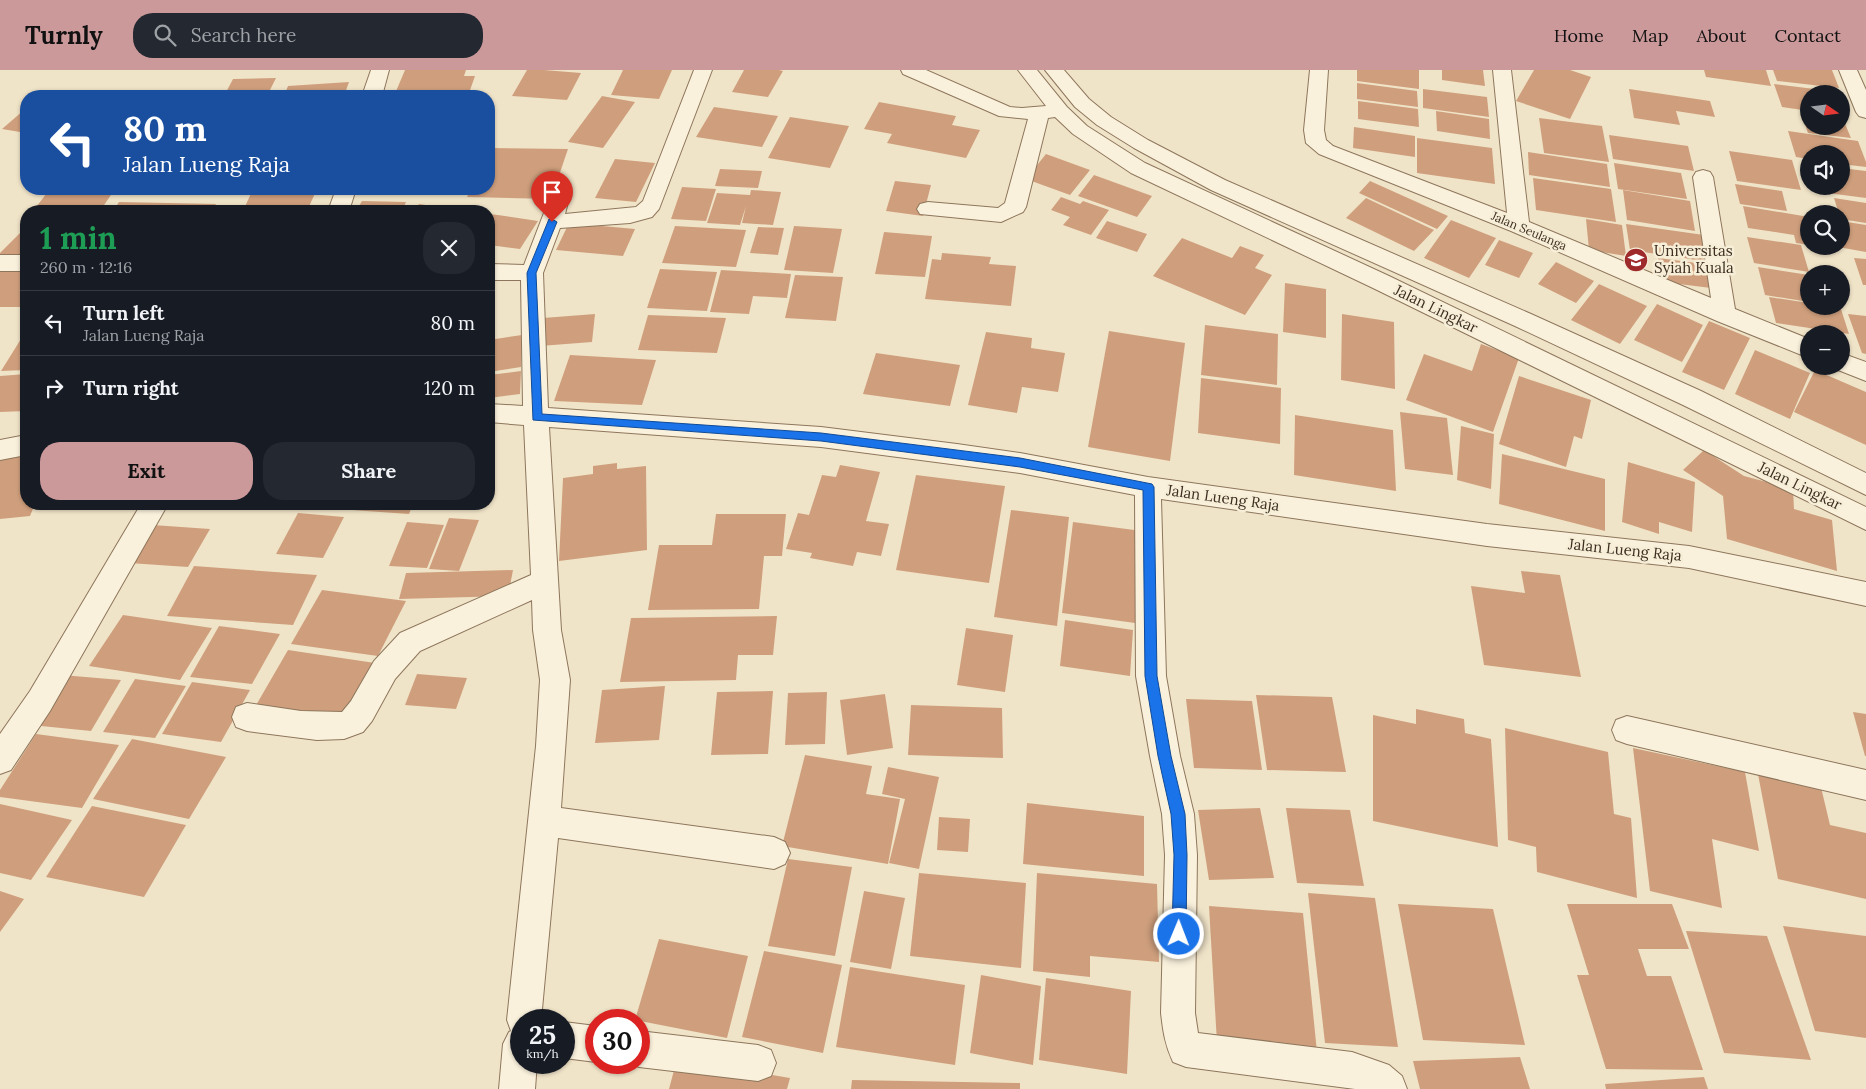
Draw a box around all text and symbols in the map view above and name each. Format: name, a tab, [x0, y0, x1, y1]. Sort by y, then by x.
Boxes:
search box	[133, 13, 483, 58]
text: Turnly	[25, 20, 103, 51]
icon: search	[151, 21, 179, 49]
text: Search here	[191, 23, 296, 47]
text: Home	[1554, 24, 1604, 47]
text: Map	[1632, 24, 1668, 47]
text: About	[1696, 24, 1746, 47]
text: Contact	[1774, 24, 1841, 47]
north arrow	[1800, 85, 1850, 135]
map controls	[1800, 85, 1850, 375]
text: 80 m	[123, 106, 207, 151]
icon: left	[40, 110, 105, 175]
button: sound	[1800, 145, 1850, 195]
text: Jalan Lueng Raja	[123, 150, 290, 178]
pin	[531, 171, 573, 222]
icon: arrive	[538, 178, 566, 206]
button: search	[1800, 205, 1850, 255]
street label: Jalan Seulanga	[1488, 208, 1569, 253]
text: 1 min	[40, 219, 117, 257]
button: close	[423, 222, 475, 274]
place label: Universitas Syiah Kuala	[1654, 241, 1734, 277]
school or university icon: Universitas Syiah Kuala	[1623, 247, 1649, 273]
text: 260 m · 12:16	[40, 257, 132, 277]
button: +	[1800, 265, 1850, 315]
street label: Jalan Lingkar	[1390, 280, 1482, 337]
text: Turn left	[83, 301, 164, 325]
icon: left	[40, 309, 68, 337]
text: 80 m	[431, 311, 475, 335]
text: Jalan Lueng Raja	[83, 325, 205, 345]
button: −	[1800, 325, 1850, 375]
icon: right	[40, 374, 68, 402]
text: Turn right	[83, 376, 179, 400]
text: 120 m	[424, 376, 475, 400]
button: Exit	[40, 442, 253, 500]
button: Share	[263, 442, 475, 500]
street label: Jalan Lingkar	[1754, 457, 1846, 514]
street label: Jalan Lueng Raja	[1164, 480, 1281, 515]
street label: Jalan Lueng Raja	[1566, 534, 1683, 565]
position arrow	[1152, 907, 1204, 959]
speed limit sign: 30	[585, 1009, 650, 1074]
text: 25	[529, 1019, 556, 1051]
text: km/h	[526, 1046, 559, 1061]

